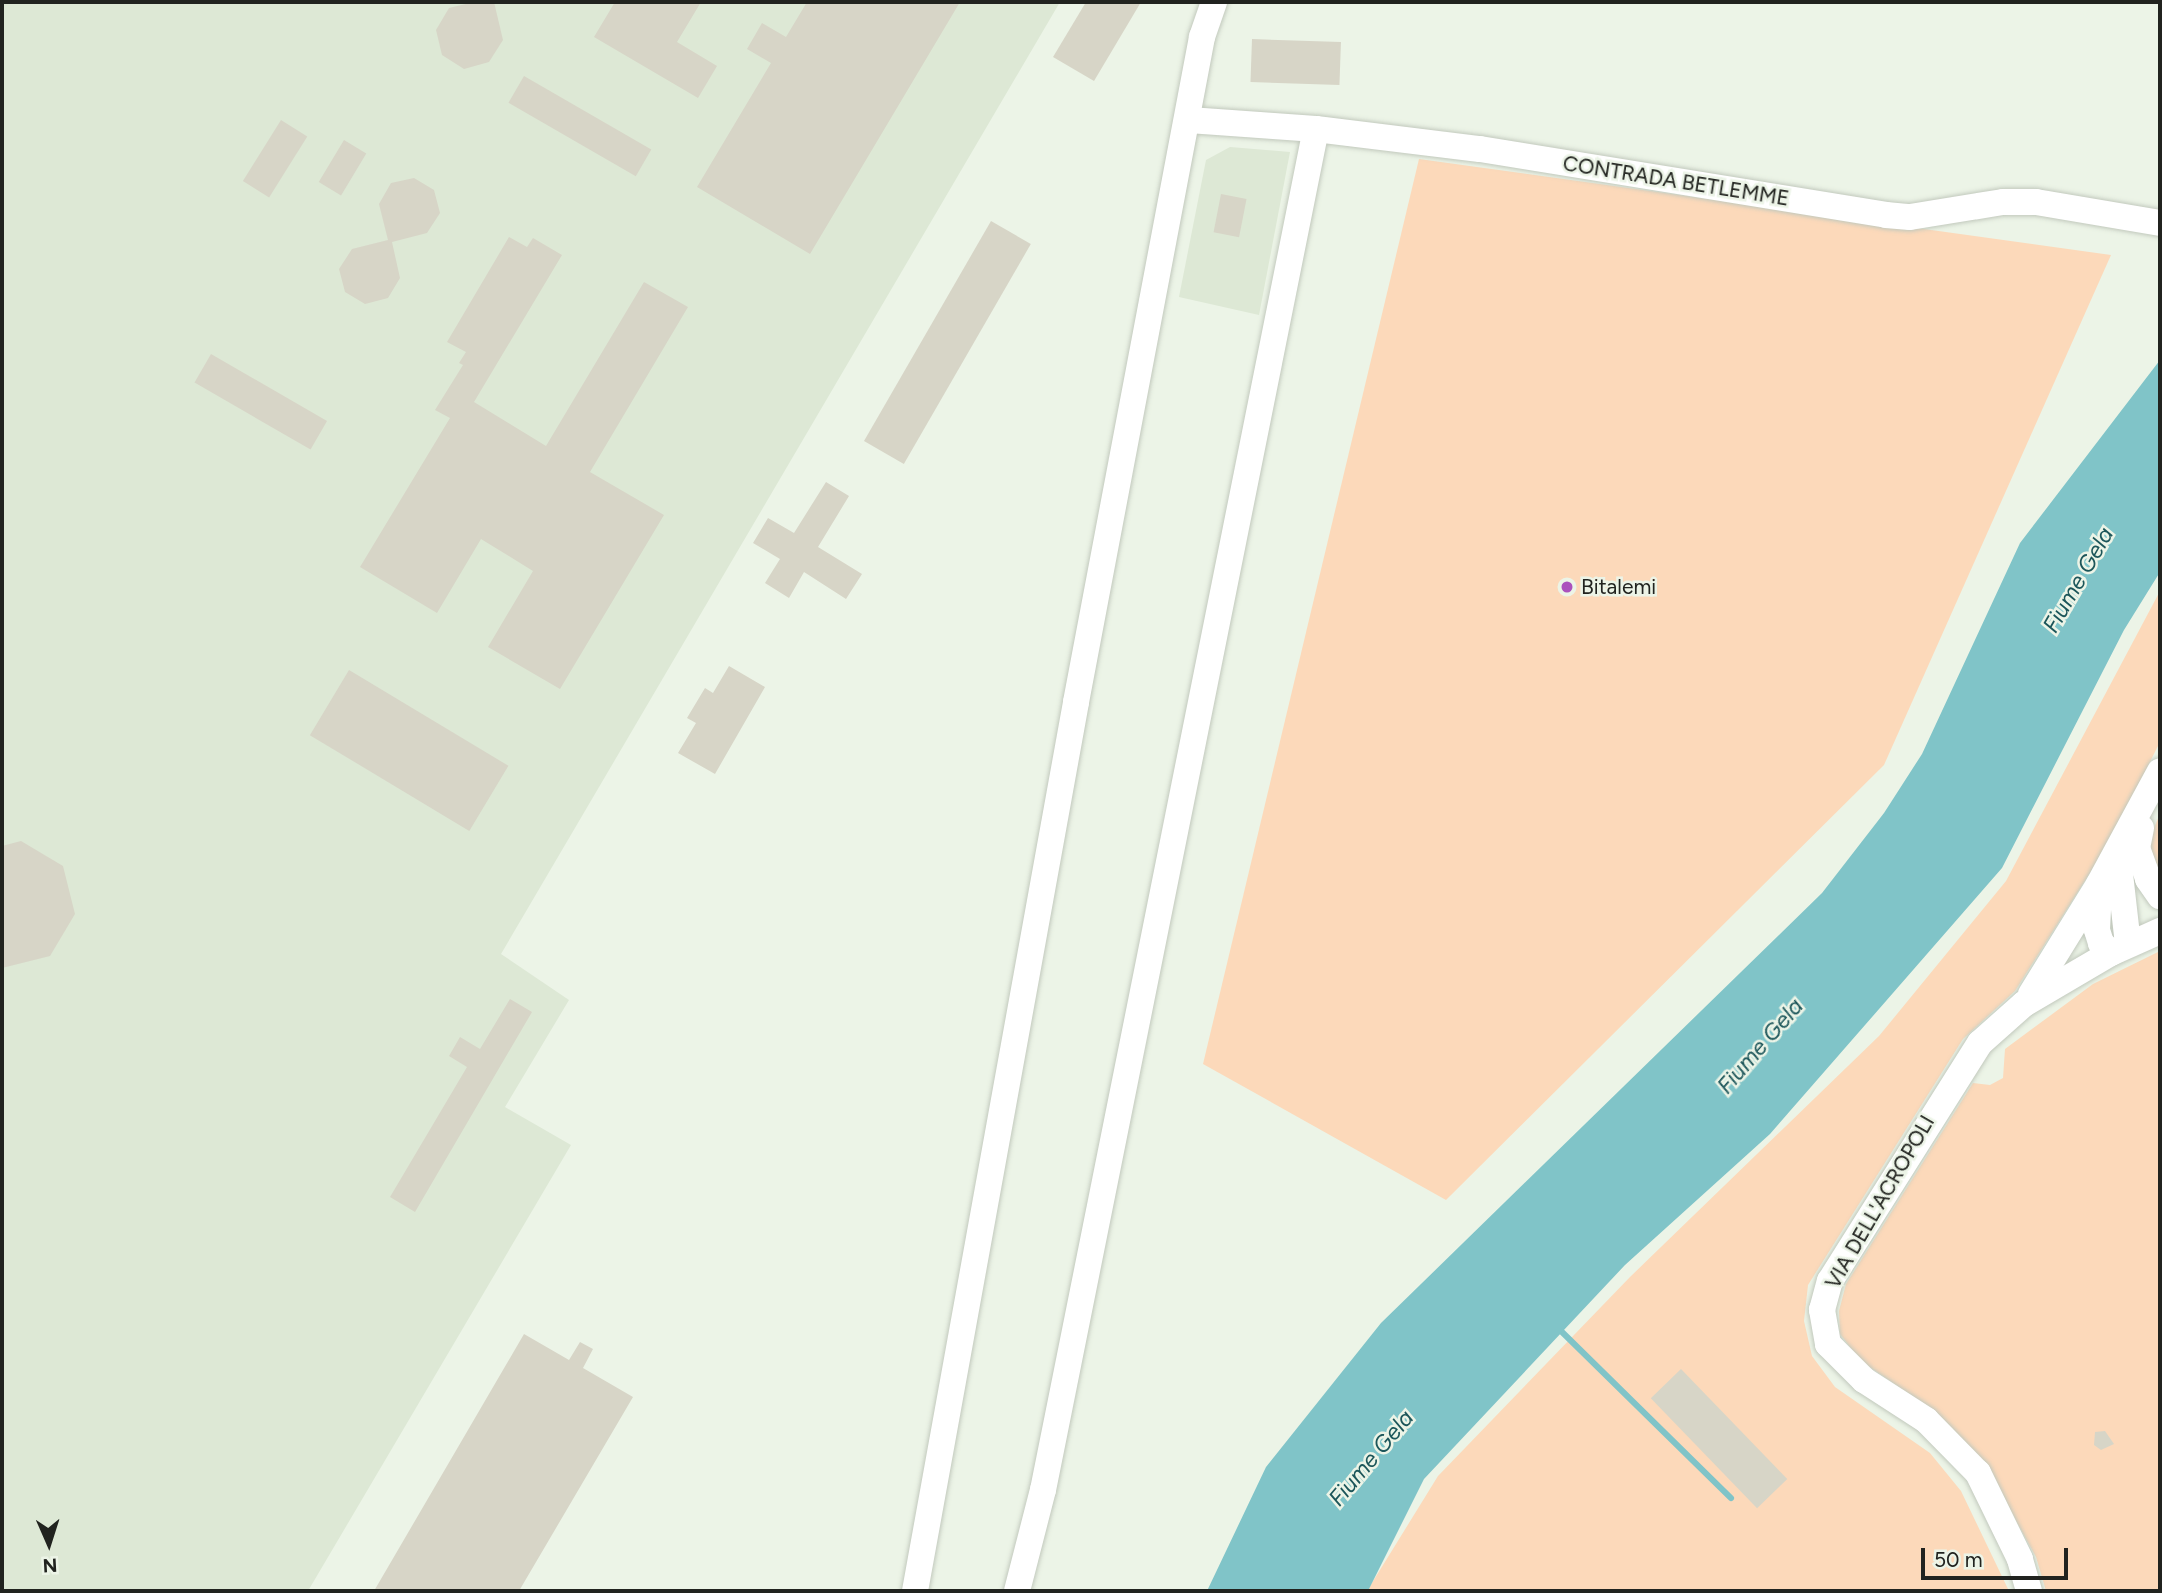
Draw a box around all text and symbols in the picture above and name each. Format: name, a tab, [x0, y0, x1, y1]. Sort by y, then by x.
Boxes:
street label: CONTRADA BETLEMME	[1561, 151, 1791, 211]
water label: Fiume Gela	[2037, 522, 2119, 638]
place label: Bitalemi	[1581, 574, 1656, 600]
marker: Bitalemi	[1559, 579, 1575, 595]
water label: Fiume Gela	[1711, 993, 1809, 1099]
street label: VIA DELL'ACROPOLI	[1820, 1111, 1940, 1293]
water label: Fiume Gela	[1323, 1404, 1419, 1512]
north arrow	[14, 1509, 84, 1579]
scale bar	[1924, 1534, 2071, 1578]
text: 50 m	[1934, 1547, 1983, 1572]
text: N	[42, 1554, 58, 1577]

